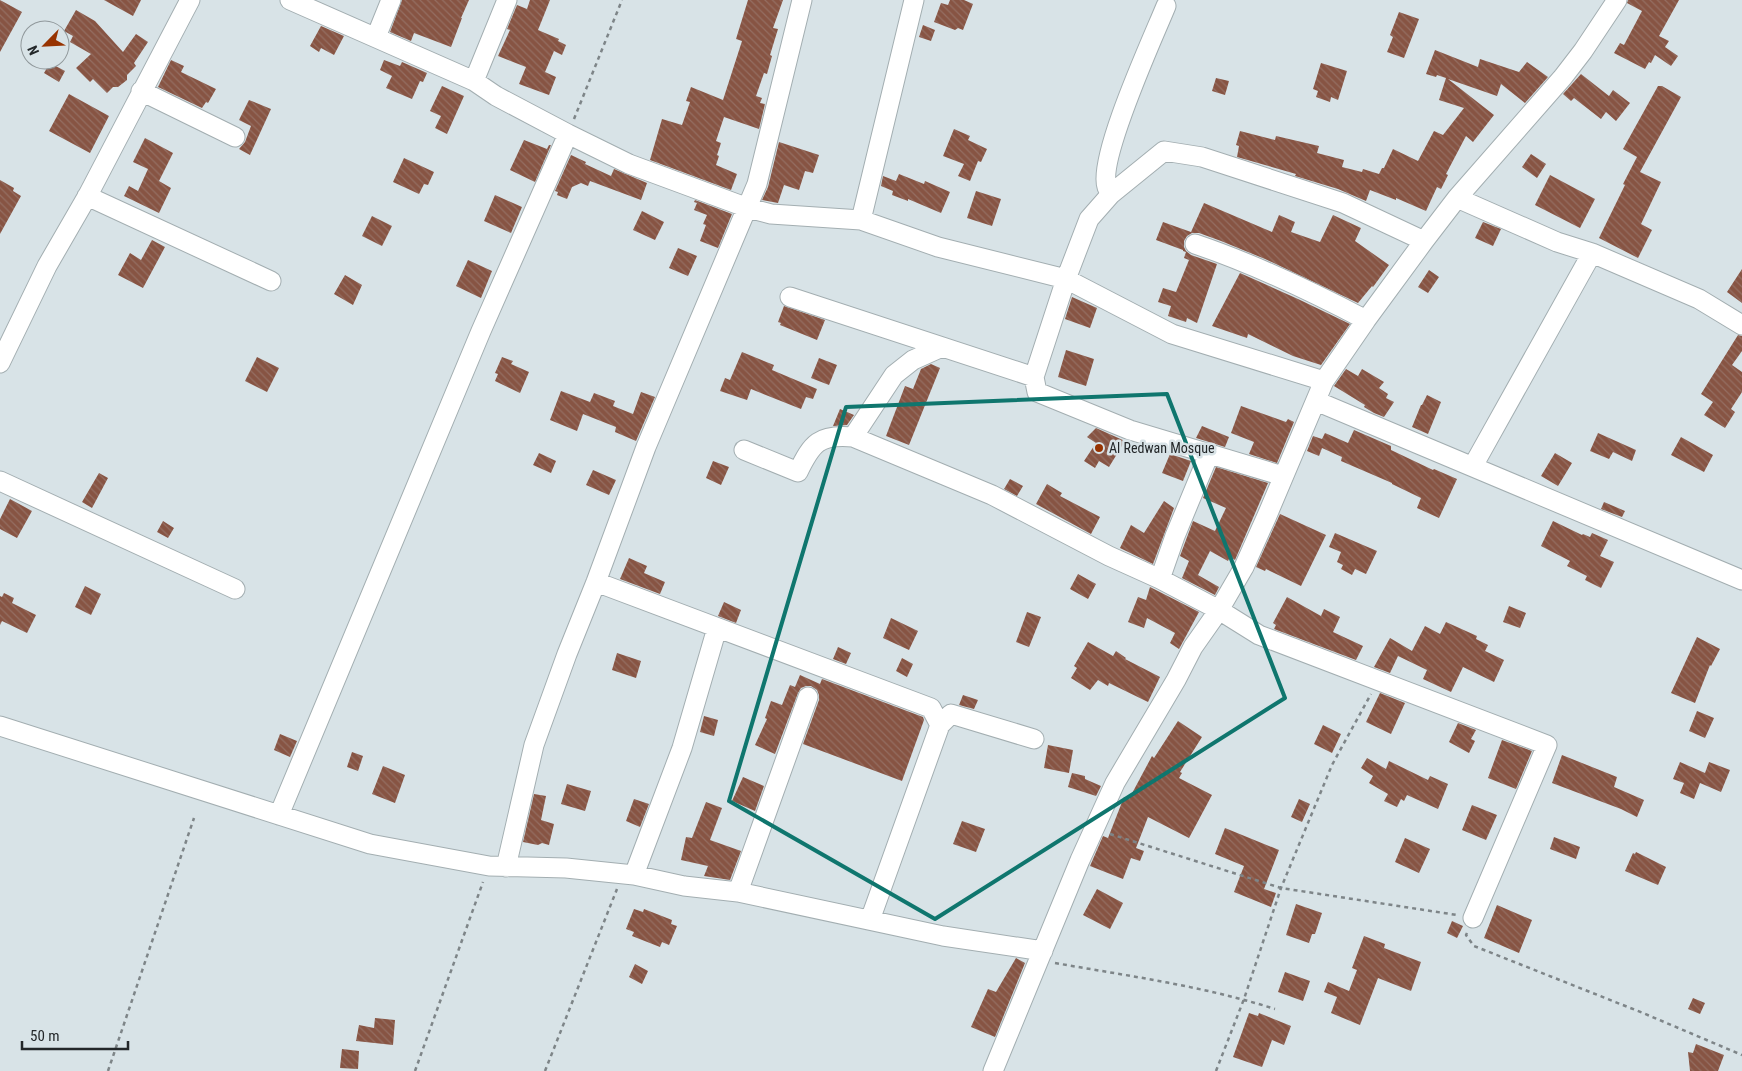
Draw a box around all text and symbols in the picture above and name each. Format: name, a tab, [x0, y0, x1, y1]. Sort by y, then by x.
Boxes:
north arrow	[20, 20, 70, 70]
text: N	[24, 43, 42, 57]
place label: Al Redwan Mosque	[1109, 440, 1215, 456]
marker: Al Redwan Mosque	[1093, 442, 1105, 454]
scale bar	[22, 1018, 129, 1050]
text: 50 m	[30, 1027, 60, 1045]

